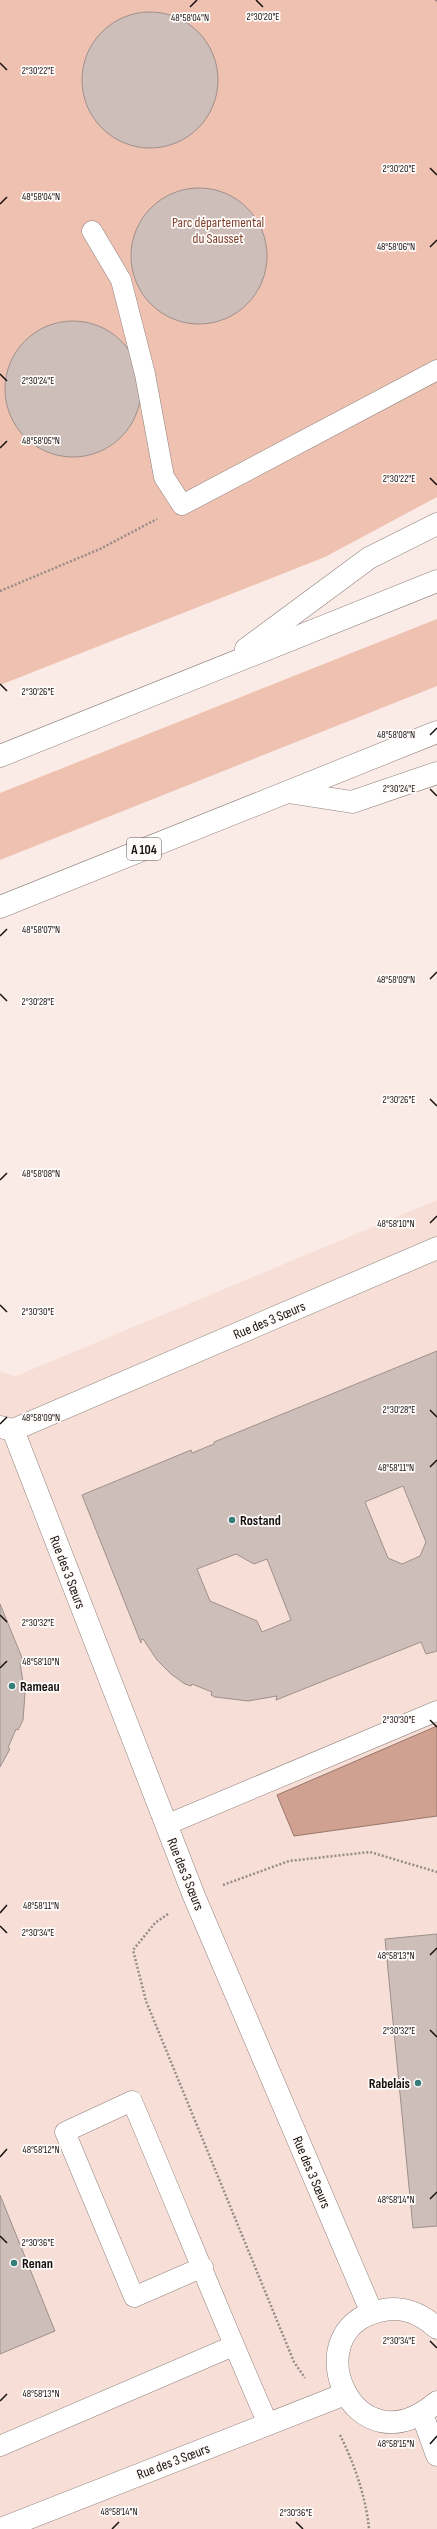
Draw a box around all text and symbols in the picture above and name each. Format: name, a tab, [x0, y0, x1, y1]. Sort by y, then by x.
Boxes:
text: 2°30'20"E	[247, 11, 279, 23]
text: 48°58'04"N	[171, 12, 209, 24]
text: 2°30'22"E	[22, 65, 54, 77]
text: 2°30'20"E	[383, 163, 415, 175]
text: 48°58'04"N	[22, 191, 60, 203]
park label: Parc départemental du Sausset	[172, 214, 264, 247]
text: 48°58'06"N	[377, 241, 415, 253]
text: 2°30'24"E	[22, 375, 54, 387]
text: 48°58'05"N	[22, 435, 60, 447]
text: 2°30'22"E	[383, 473, 415, 485]
text: 2°30'26"E	[22, 686, 54, 698]
text: 48°58'08"N	[377, 729, 415, 741]
text: 2°30'24"E	[383, 783, 415, 795]
road number: A 104	[127, 838, 161, 860]
text: 48°58'07"N	[22, 924, 60, 936]
text: 48°58'09"N	[377, 974, 415, 986]
text: 2°30'28"E	[22, 996, 54, 1008]
text: 2°30'26"E	[383, 1094, 415, 1106]
text: 48°58'08"N	[22, 1168, 60, 1180]
text: 48°58'10"N	[377, 1218, 415, 1230]
street label: Rue des 3 Sœurs	[231, 1298, 308, 1343]
text: 2°30'30"E	[21, 1306, 55, 1318]
text: 2°30'28"E	[383, 1404, 415, 1416]
text: 48°58'09"N	[22, 1412, 60, 1424]
text: 48°58'11"N	[378, 1462, 414, 1474]
place label: Rostand	[240, 1512, 281, 1529]
marker: Rostand	[227, 1515, 237, 1525]
street label: Rue des 3 Sœurs	[46, 1533, 89, 1611]
text: 2°30'32"E	[22, 1617, 54, 1629]
text: 48°58'10"N	[22, 1656, 60, 1668]
place label: Rameau	[20, 1678, 60, 1695]
marker: Rameau	[7, 1681, 17, 1691]
text: 2°30'30"E	[382, 1714, 416, 1726]
street label: Rue des 3 Sœurs	[163, 1835, 208, 1913]
text: 48°58'11"N	[23, 1900, 59, 1912]
text: 2°30'34"E	[22, 1927, 54, 1939]
text: 48°58'13"N	[378, 1950, 414, 1962]
text: 2°30'32"E	[383, 2025, 415, 2037]
place label: Rabelais	[369, 2075, 410, 2092]
marker: Rabelais	[413, 2078, 423, 2088]
street label: Rue des 3 Sœurs	[289, 2134, 334, 2211]
text: 48°58'12"N	[22, 2144, 60, 2156]
text: 48°58'14"N	[377, 2194, 415, 2206]
text: 2°30'36"E	[22, 2237, 54, 2249]
place label: Renan	[22, 2255, 53, 2272]
marker: Renan	[9, 2258, 19, 2268]
text: 2°30'34"E	[383, 2335, 415, 2347]
text: 48°58'13"N	[23, 2388, 59, 2400]
text: 48°58'15"N	[378, 2438, 414, 2450]
street label: Rue des 3 Sœurs	[134, 2440, 212, 2483]
text: 48°58'14"N	[100, 2506, 138, 2518]
text: 2°30'36"E	[280, 2507, 312, 2519]

